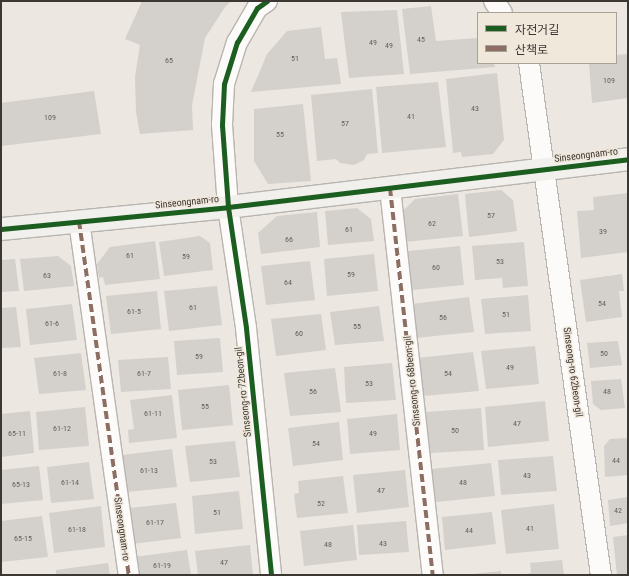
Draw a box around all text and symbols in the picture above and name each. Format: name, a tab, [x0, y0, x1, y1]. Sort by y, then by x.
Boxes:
legend	[477, 12, 617, 64]
text: 자전거길	[515, 23, 559, 37]
house number: 45	[417, 35, 425, 45]
house number: 49	[369, 38, 377, 48]
house number: 49	[385, 41, 393, 51]
text: 산책로	[515, 43, 548, 57]
house number: 51	[291, 54, 299, 64]
house number: 65	[165, 56, 173, 66]
house number: 109	[603, 76, 615, 86]
house number: 43	[471, 104, 479, 114]
house number: 41	[407, 112, 415, 122]
house number: 109	[44, 113, 56, 123]
house number: 57	[341, 119, 349, 129]
house number: 55	[276, 130, 284, 140]
street label: Sinseongnam-ro	[554, 145, 618, 165]
street label: Sinseongnam-ro	[155, 193, 219, 211]
house number: 57	[487, 211, 495, 221]
house number: 62	[428, 219, 436, 229]
house number: 61	[345, 225, 353, 235]
house number: 39	[599, 227, 607, 237]
house number: 66	[285, 235, 293, 245]
house number: 61	[126, 251, 134, 261]
house number: 59	[182, 252, 190, 262]
house number: 53	[496, 257, 504, 267]
house number: 60	[432, 263, 440, 273]
house number: 59	[347, 270, 355, 280]
house number: 63	[43, 271, 51, 281]
house number: 64	[284, 278, 292, 288]
house number: 54	[598, 299, 606, 309]
house number: 61	[189, 303, 197, 313]
house number: 61-5	[127, 307, 141, 317]
house number: 51	[502, 310, 510, 320]
house number: 56	[439, 313, 447, 323]
house number: 61-6	[45, 319, 59, 329]
house number: 55	[353, 322, 361, 332]
street label: Sinseong-ro 62beon-gil	[561, 326, 585, 418]
house number: 60	[295, 329, 303, 339]
street label: Sinseong-ro 68beon-gil	[401, 335, 423, 427]
street label: Sinseong-ro 72beon-gil	[232, 346, 254, 438]
house number: 50	[600, 349, 608, 359]
house number: 59	[195, 352, 203, 362]
house number: 49	[506, 363, 514, 373]
house number: 61-8	[53, 369, 67, 379]
house number: 61-7	[137, 369, 151, 379]
house number: 54	[444, 369, 452, 379]
house number: 53	[365, 379, 373, 389]
house number: 56	[309, 387, 317, 397]
house number: 48	[603, 387, 611, 397]
house number: 55	[201, 402, 209, 412]
house number: 61-11	[144, 409, 162, 419]
house number: 47	[513, 419, 521, 429]
house number: 61-12	[53, 424, 71, 434]
house number: 50	[451, 426, 459, 436]
house number: 65-11	[8, 429, 26, 439]
house number: 49	[369, 429, 377, 439]
house number: 54	[312, 439, 320, 449]
house number: 44	[612, 456, 620, 466]
house number: 53	[209, 457, 217, 467]
house number: 61-13	[140, 466, 158, 476]
house number: 43	[523, 471, 531, 481]
house number: 61-14	[61, 478, 79, 488]
house number: 48	[459, 478, 467, 488]
house number: 65-13	[12, 480, 30, 490]
house number: 47	[377, 486, 385, 496]
street label: Sinseongnam-ro	[112, 496, 132, 562]
house number: 52	[317, 499, 325, 509]
house number: 42	[614, 506, 622, 516]
house number: 51	[213, 508, 221, 518]
house number: 61-17	[146, 518, 164, 528]
house number: 41	[526, 524, 534, 534]
house number: 61-18	[68, 525, 86, 535]
house number: 44	[465, 526, 473, 536]
house number: 65-15	[14, 534, 32, 544]
house number: 43	[379, 539, 387, 549]
house number: 48	[324, 540, 332, 550]
house number: 47	[220, 558, 228, 568]
house number: 61-19	[153, 561, 171, 571]

